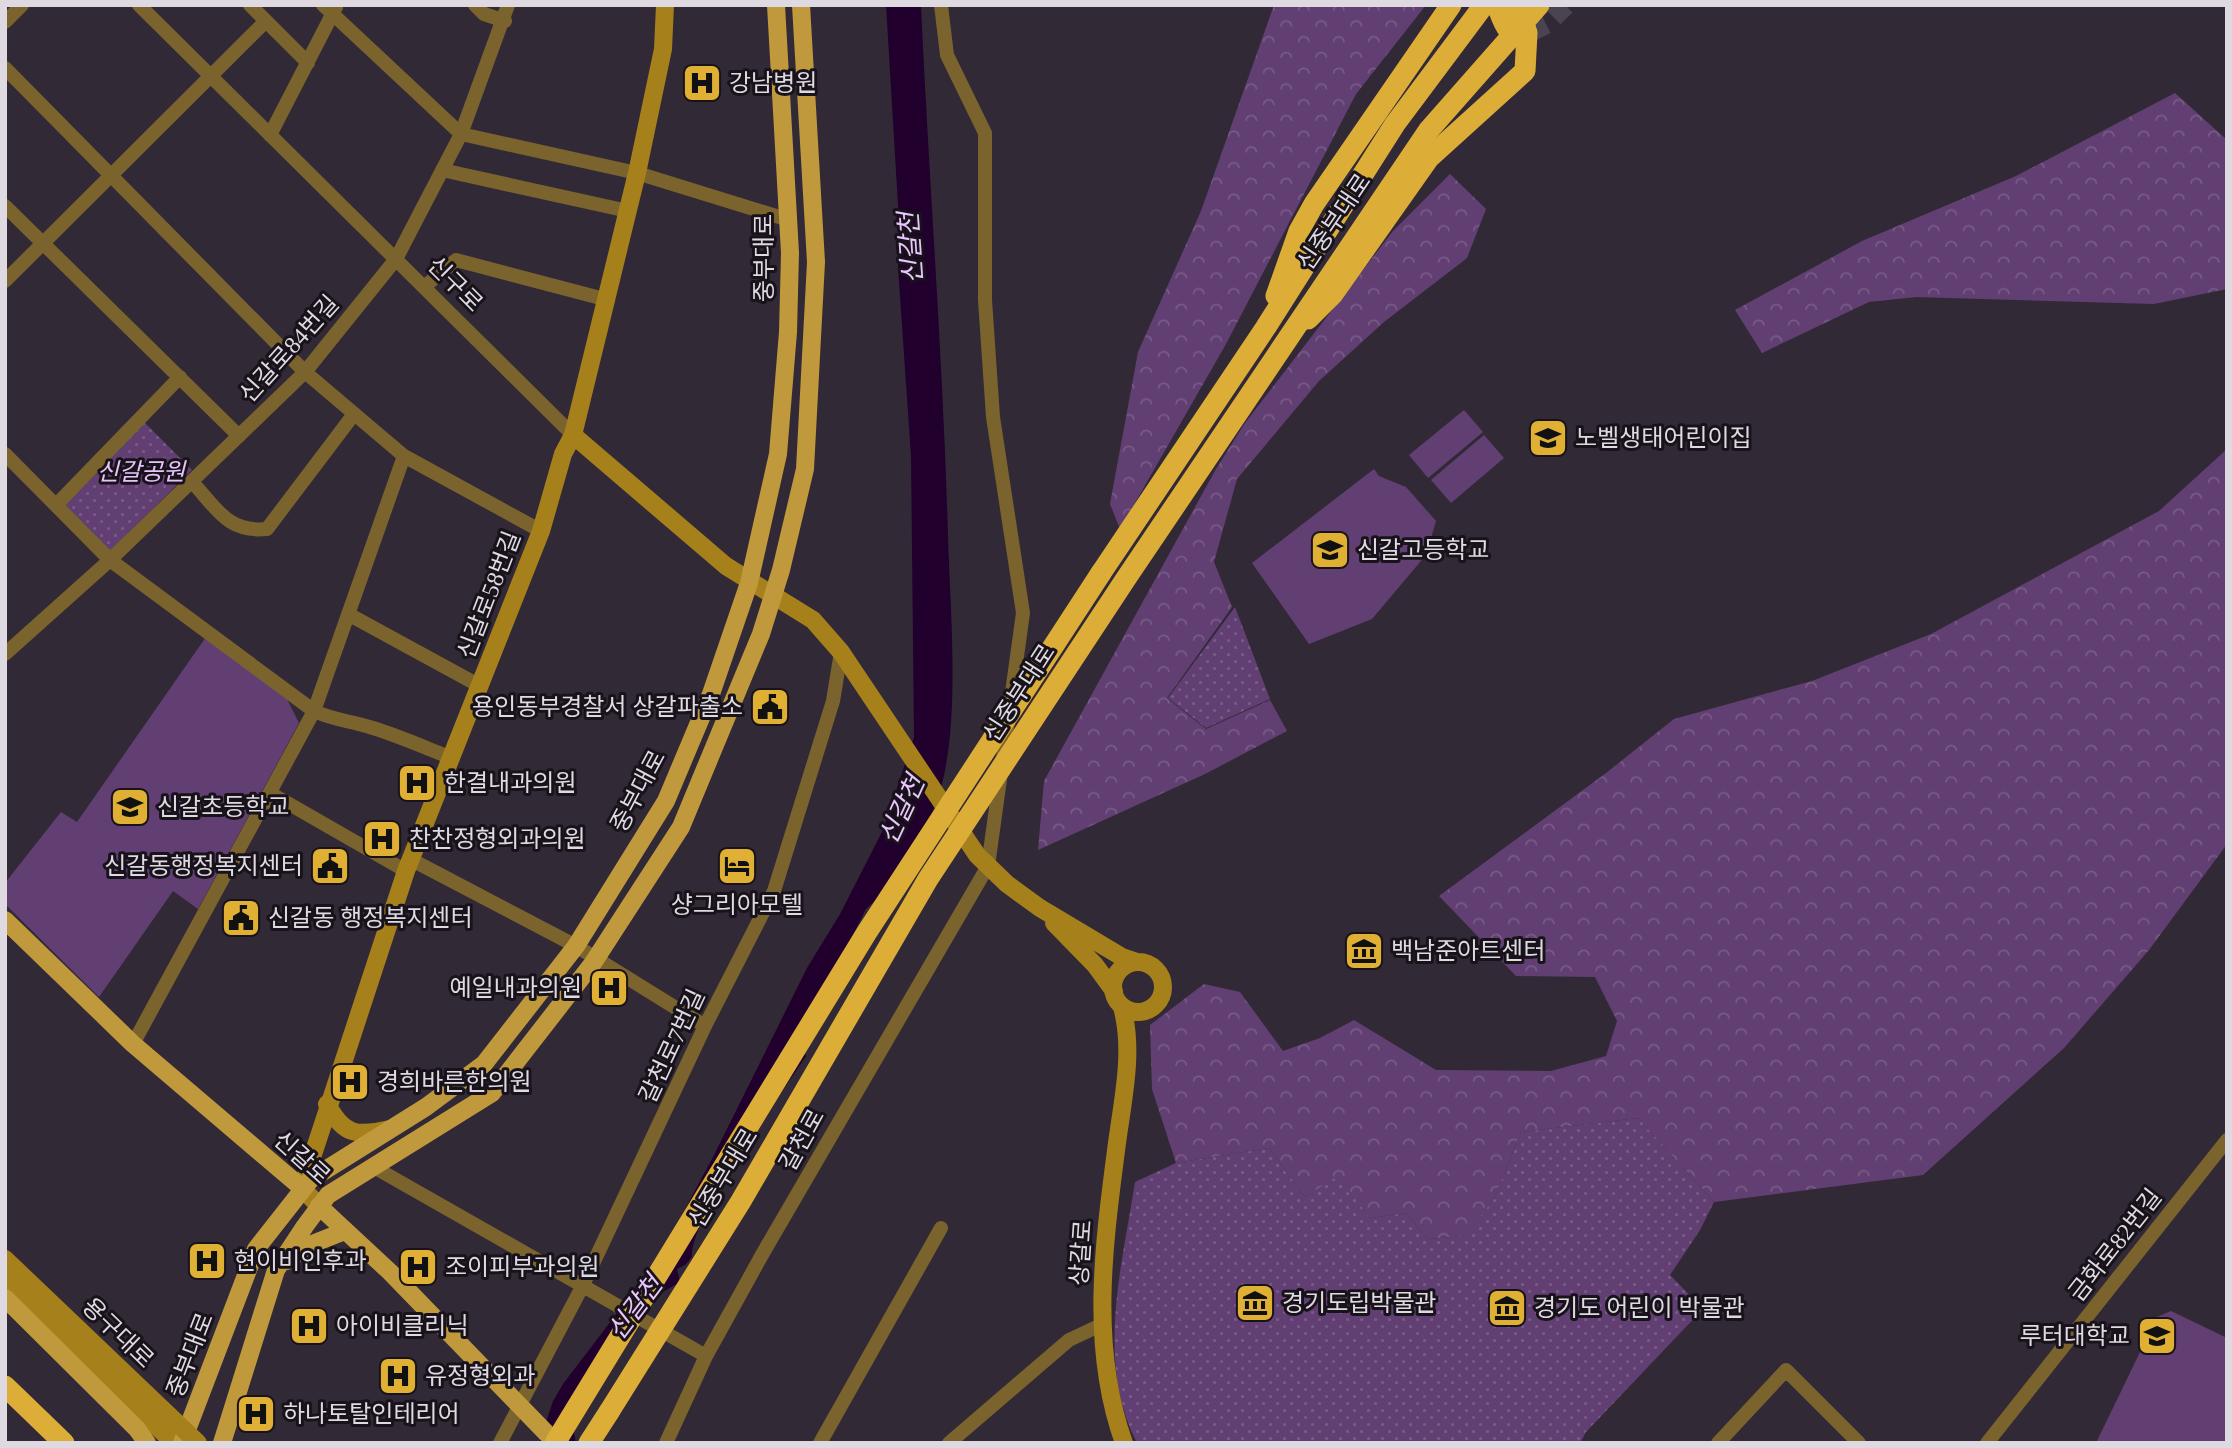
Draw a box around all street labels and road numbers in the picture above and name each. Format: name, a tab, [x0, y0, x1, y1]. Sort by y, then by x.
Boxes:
street label: 신중부대로	[1292, 169, 1376, 275]
street label: 중부대로	[751, 214, 777, 302]
street label: 신구로	[422, 251, 488, 317]
street label: 신갈로84번길	[234, 290, 344, 408]
street label: 신갈로58번길	[453, 528, 525, 662]
street label: 신중부대로	[978, 640, 1060, 746]
street label: 중부대로	[606, 746, 670, 836]
street label: 갈천로7번길	[634, 985, 710, 1107]
street label: 갈천로	[775, 1105, 829, 1175]
street label: 신중부대로	[683, 1124, 763, 1232]
street label: 신갈로	[269, 1126, 335, 1190]
street label: 금화로82번길	[2063, 1184, 2167, 1306]
street label: 상갈로	[1066, 1219, 1096, 1287]
street label: 용구대로	[77, 1293, 159, 1373]
street label: 중부대로	[162, 1309, 218, 1401]

